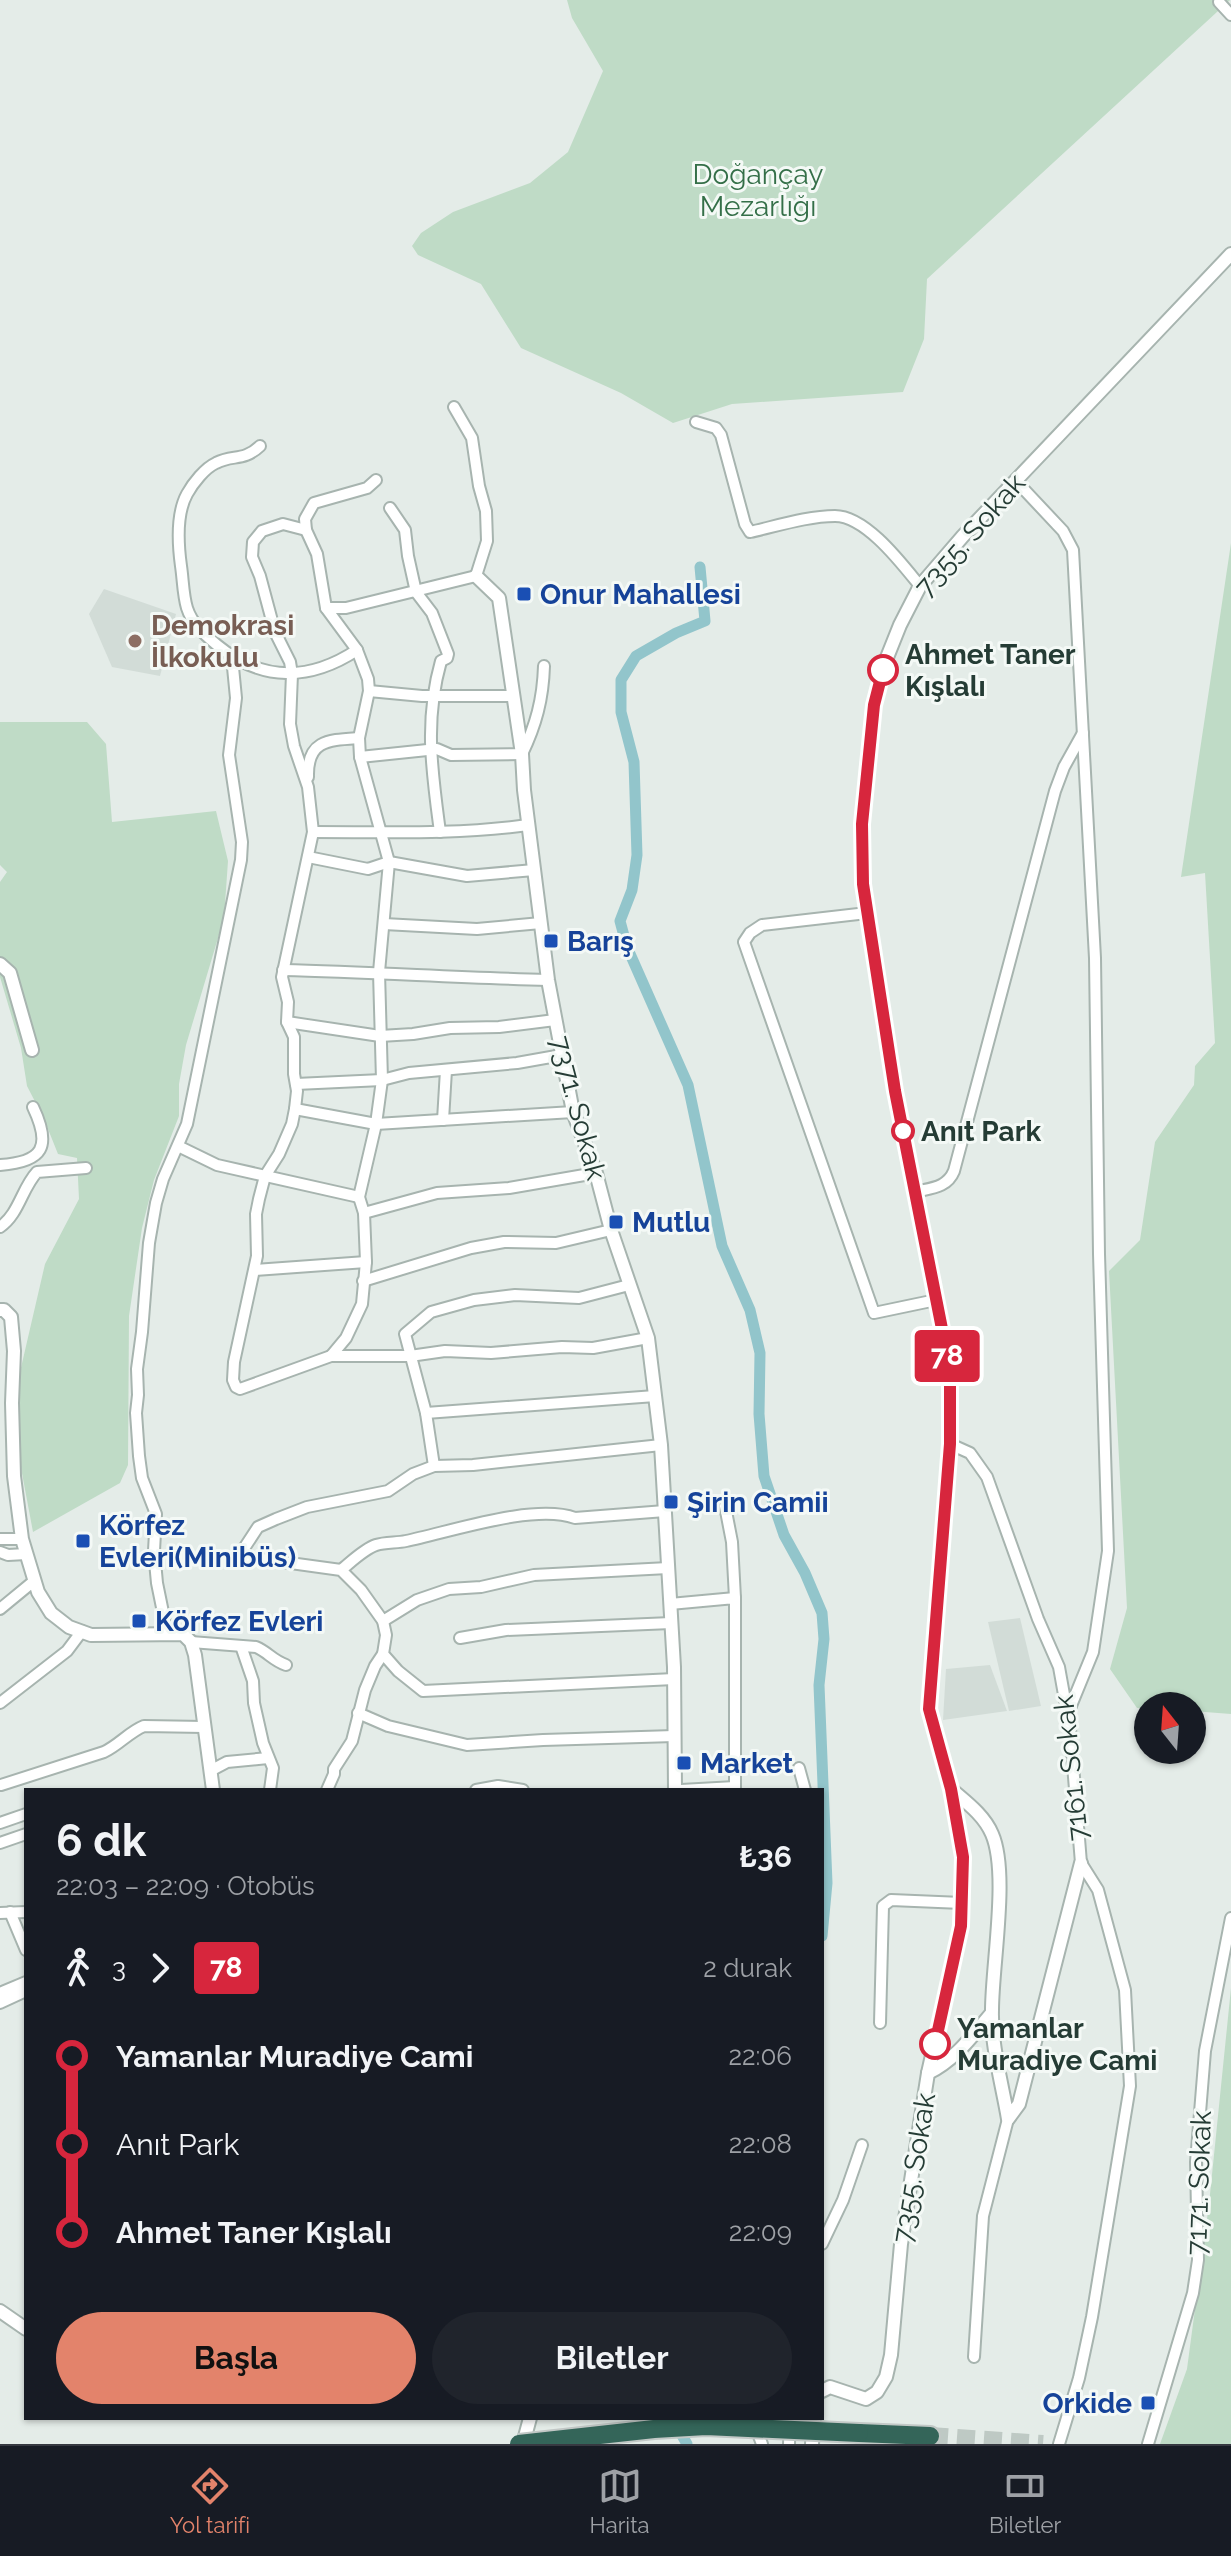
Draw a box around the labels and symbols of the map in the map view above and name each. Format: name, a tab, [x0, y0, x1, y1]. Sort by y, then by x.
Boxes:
park label: Doğançay Mezarlığı	[693, 158, 823, 223]
street label: 7355. Sokak	[908, 467, 1032, 603]
place label: Onur Mahallesi	[540, 578, 741, 611]
marker: Onur Mahallesi	[515, 585, 533, 603]
place label: Demokrasi İlkokulu	[151, 609, 294, 674]
marker: Demokrasi İlkokulu	[126, 632, 144, 650]
place label: Ahmet Taner Kışlalı	[905, 638, 1076, 703]
marker: Ahmet Taner Kışlalı	[868, 655, 898, 685]
place label: Barış	[567, 925, 634, 958]
marker: Barış	[542, 932, 560, 950]
street label: 7371. Sokak	[543, 1032, 613, 1184]
place label: Anıt Park	[921, 1115, 1041, 1148]
marker: Anıt Park	[892, 1120, 914, 1142]
place label: Mutlu	[632, 1206, 710, 1239]
marker: Mutlu	[607, 1213, 625, 1231]
line badge: 78	[911, 1330, 983, 1382]
place label: Şirin Camii	[687, 1486, 829, 1519]
marker: Şirin Camii	[662, 1493, 680, 1511]
place label: Körfez Evleri(Minibüs)	[99, 1509, 296, 1574]
marker: Körfez Evleri(Minibüs)	[74, 1532, 92, 1550]
place label: Körfez Evleri	[155, 1605, 324, 1638]
marker: Körfez Evleri	[130, 1612, 148, 1630]
north arrow	[1134, 1692, 1206, 1764]
street label: 7161. Sokak	[1047, 1693, 1095, 1843]
place label: Market	[700, 1747, 793, 1780]
marker: Market	[675, 1754, 693, 1772]
place label: Yamanlar Muradiye Cami	[957, 2012, 1157, 2077]
marker: Yamanlar Muradiye Cami	[920, 2029, 950, 2059]
street label: 7355. Sokak	[886, 2090, 942, 2245]
street label: 7171. Sokak	[1180, 2110, 1218, 2256]
place label: Orkide	[1043, 2387, 1132, 2420]
marker: Orkide	[1139, 2394, 1157, 2412]

